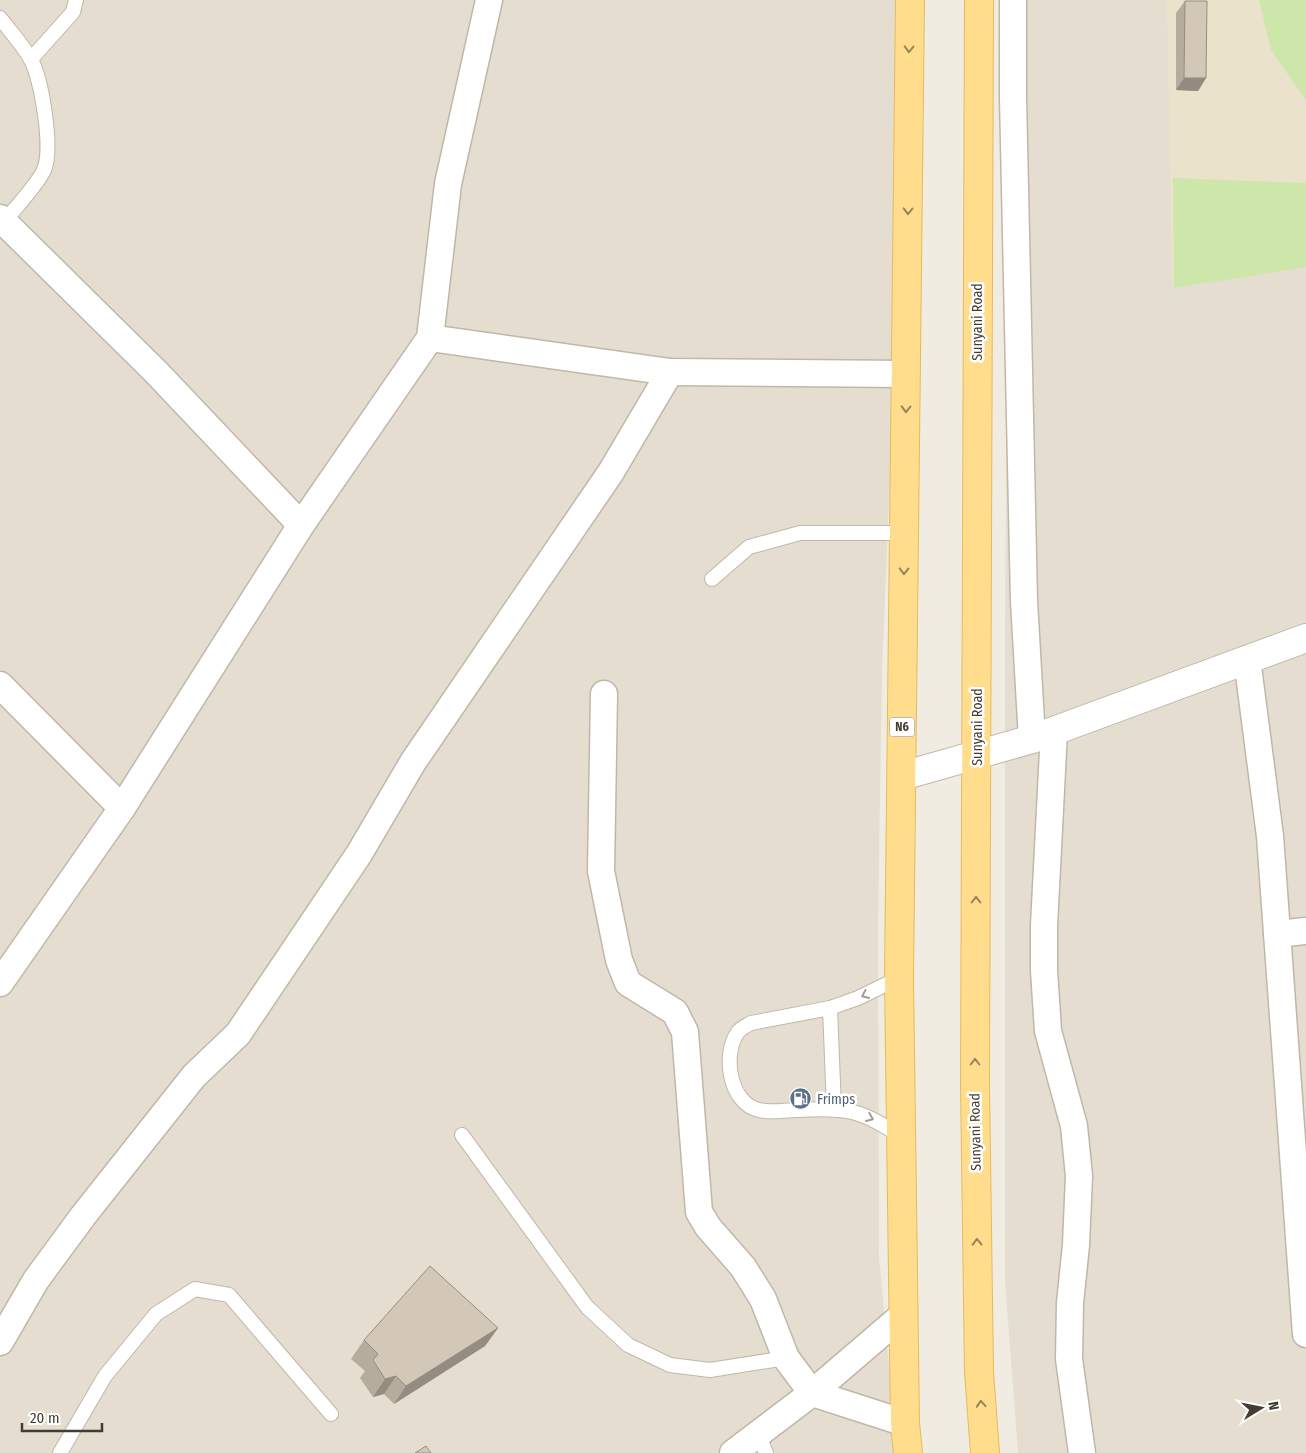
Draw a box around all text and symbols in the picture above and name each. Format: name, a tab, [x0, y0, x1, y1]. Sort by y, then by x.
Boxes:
one-way arrow	[904, 45, 914, 53]
one-way arrow	[903, 208, 913, 215]
street label: Sunyani Road	[969, 283, 986, 361]
one-way arrow	[901, 405, 911, 413]
one-way arrow	[899, 568, 909, 575]
street label: Sunyani Road	[969, 688, 986, 766]
road number: N6	[890, 718, 914, 736]
one-way arrow	[971, 895, 981, 903]
one-way arrow	[861, 988, 870, 999]
one-way arrow	[970, 1058, 980, 1066]
fuel station icon: Frimps	[789, 1087, 813, 1111]
place label: Frimps	[817, 1091, 855, 1108]
street label: Sunyani Road	[966, 1093, 985, 1171]
one-way arrow	[865, 1111, 874, 1122]
one-way arrow	[972, 1238, 982, 1246]
north arrow	[1236, 1383, 1286, 1433]
scale bar	[22, 1400, 102, 1432]
one-way arrow	[976, 1400, 987, 1408]
text: N	[1264, 1400, 1282, 1411]
text: 20 m	[30, 1409, 60, 1427]

